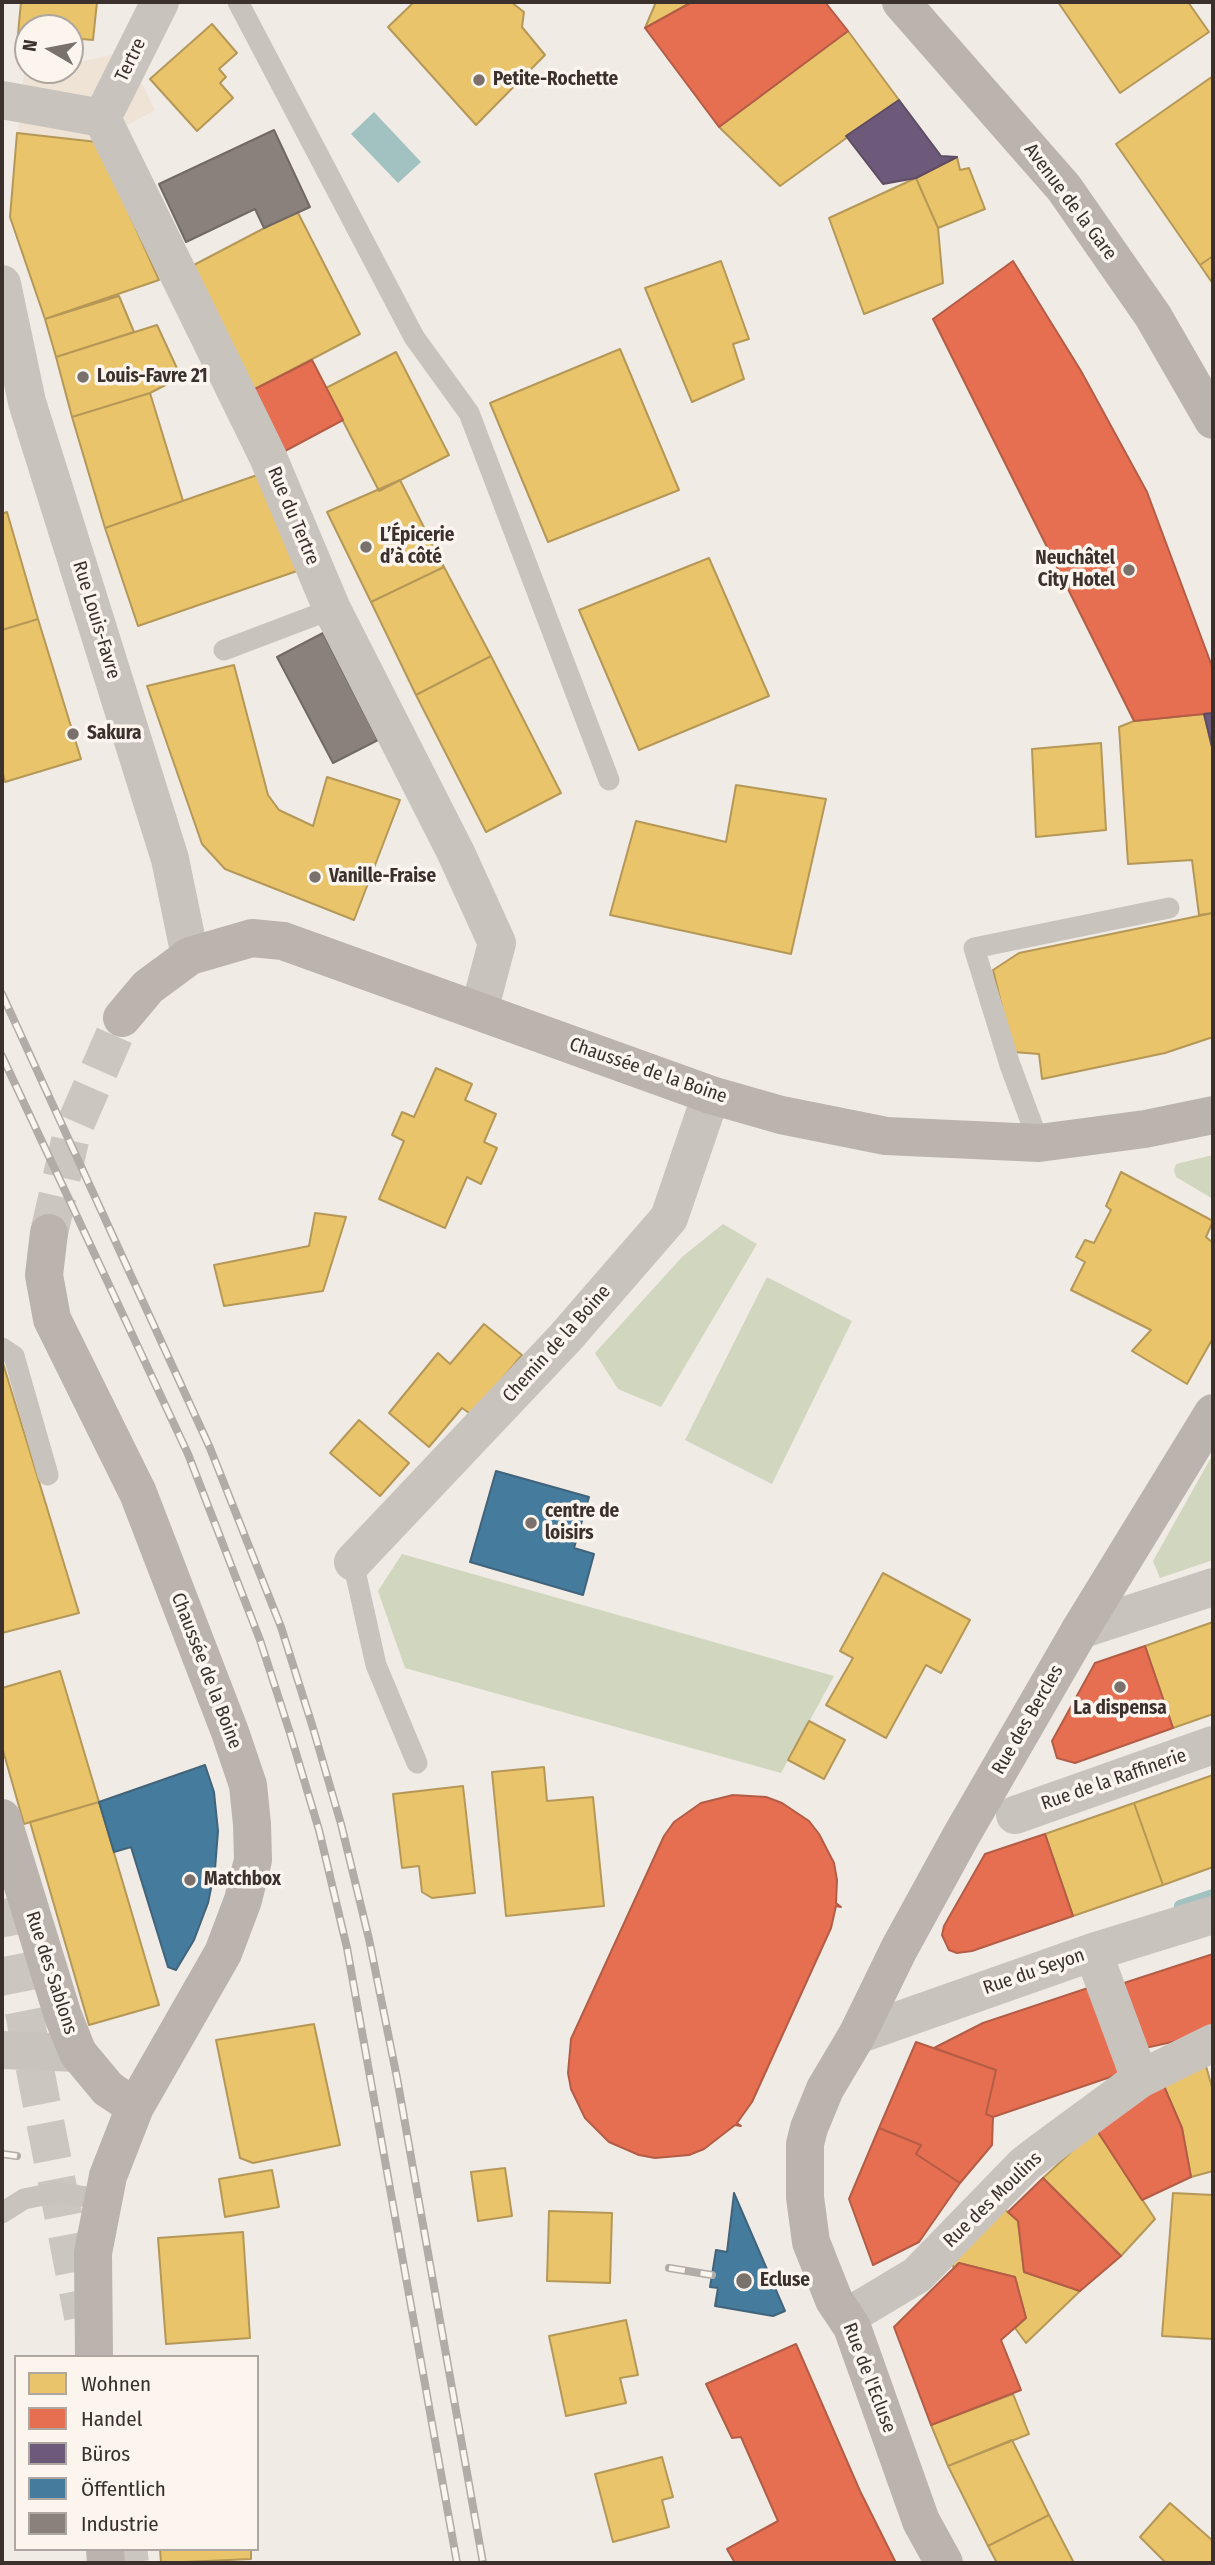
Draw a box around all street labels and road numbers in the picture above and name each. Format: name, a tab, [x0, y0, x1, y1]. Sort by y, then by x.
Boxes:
street label: Tertre	[111, 35, 151, 85]
street label: Avenue de la Gare	[1019, 139, 1121, 265]
street label: Rue du Tertre	[262, 464, 324, 568]
street label: Rue Louis-Favre	[67, 558, 125, 682]
street label: Chaussée de la Boine	[566, 1033, 730, 1109]
street label: Chemin de la Boine	[498, 1281, 616, 1407]
street label: Chaussée de la Boine	[166, 1590, 246, 1752]
street label: Rue des Bercles	[987, 1661, 1069, 1779]
street label: Rue de la Raffinerie	[1038, 1744, 1190, 1816]
street label: Rue des Sablons	[20, 1909, 82, 2037]
street label: Rue du Seyon	[980, 1944, 1088, 2000]
street label: Rue des Moulins	[939, 2147, 1047, 2253]
street label: Rue de l'Ecluse	[838, 2320, 900, 2436]

